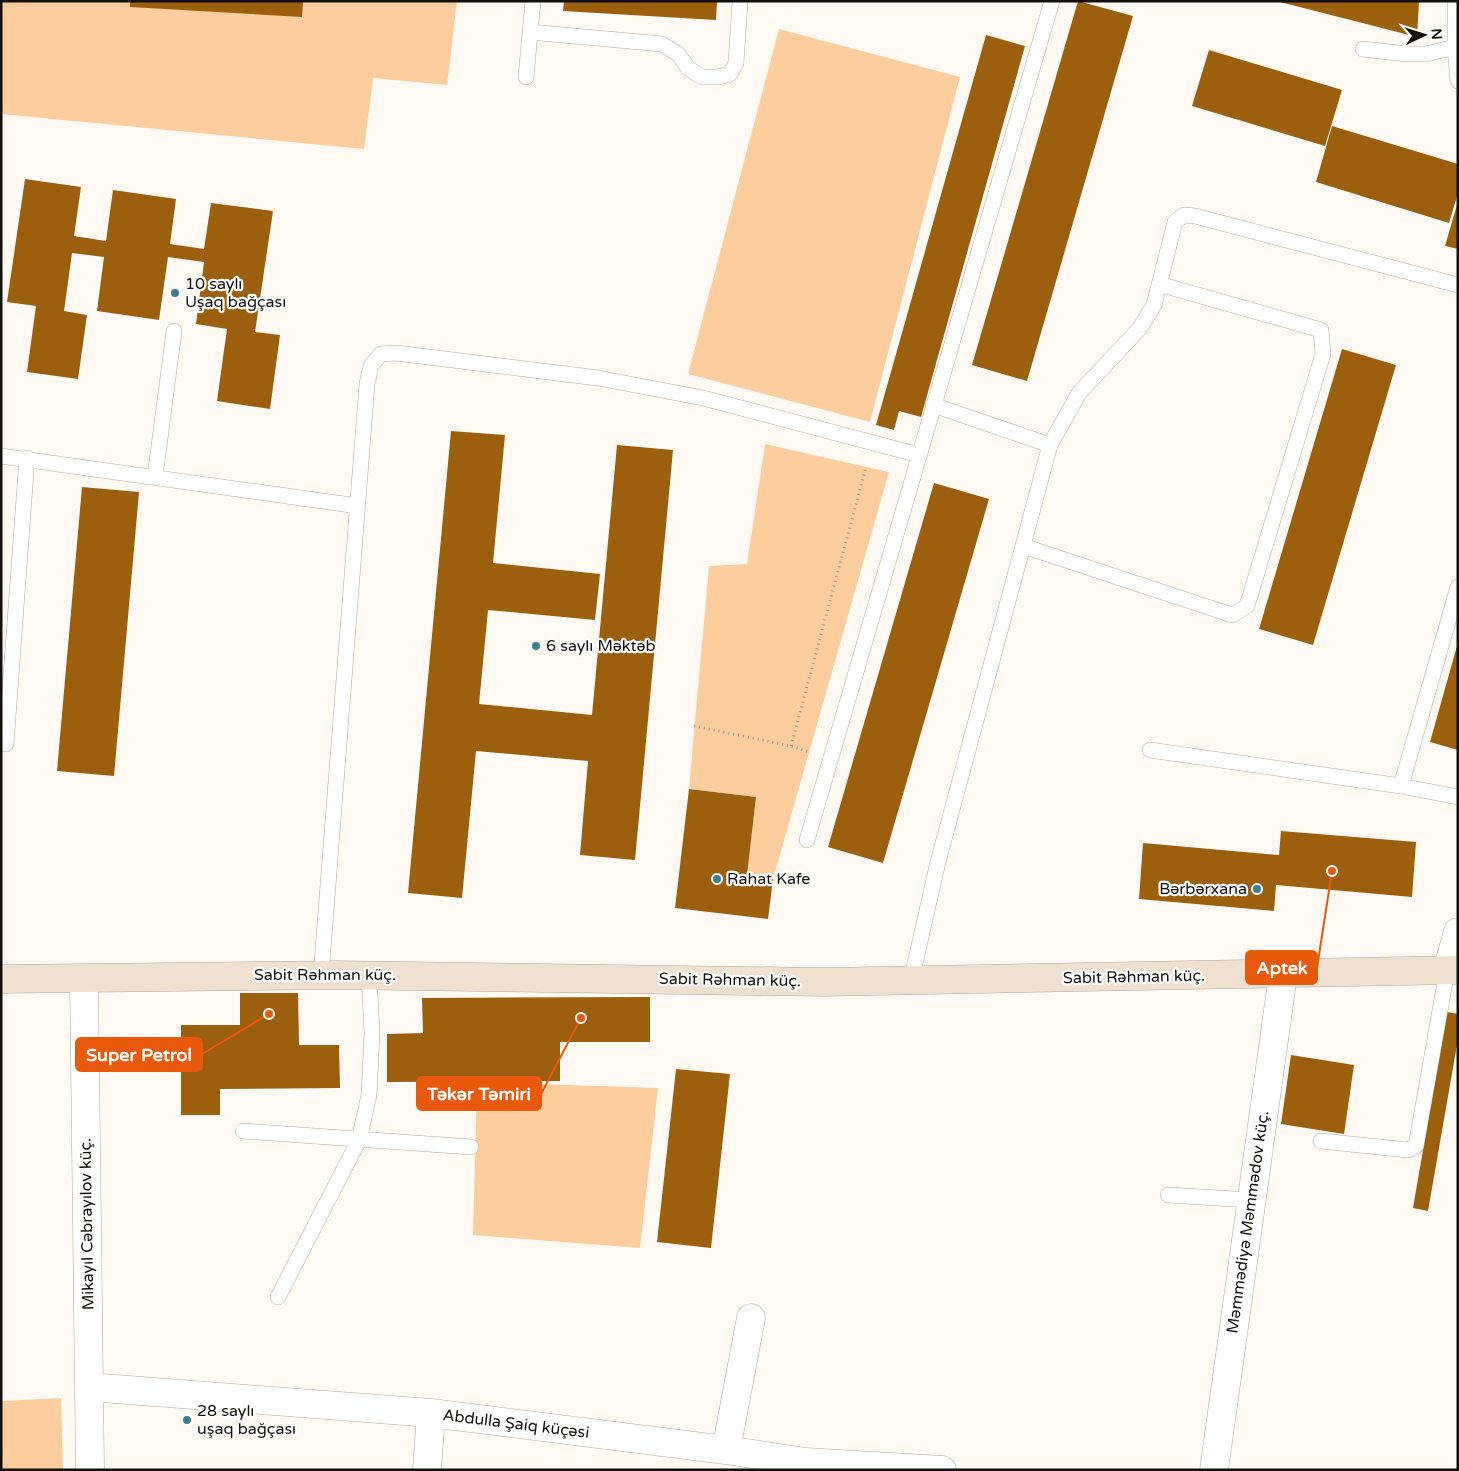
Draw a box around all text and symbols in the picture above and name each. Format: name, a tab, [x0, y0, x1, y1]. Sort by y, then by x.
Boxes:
north arrow	[1399, 10, 1449, 60]
text: N	[1428, 28, 1445, 40]
place label: 10 saylı Uşaq bağçası	[185, 274, 286, 312]
marker: 10 saylı Uşaq bağçası	[169, 287, 181, 299]
place label: 6 saylı Məktəb	[546, 636, 656, 656]
marker: 6 saylı Məktəb	[530, 640, 542, 652]
place label: Rahat Kafe	[727, 869, 810, 889]
marker: Rahat Kafe	[711, 873, 723, 885]
place label: Bərbərxana	[1159, 879, 1247, 899]
marker: Bərbərxana	[1251, 883, 1263, 895]
callout: Aptek	[1246, 951, 1317, 984]
text: Aptek	[1256, 957, 1308, 979]
street label: Sabit Rəhman küç.	[254, 965, 396, 985]
street label: Sabit Rəhman küç.	[1063, 966, 1205, 988]
street label: Sabit Rəhman küç.	[659, 969, 801, 991]
callout: Super Petrol	[76, 1038, 202, 1071]
text: Super Petrol	[86, 1044, 192, 1066]
callout: Təkər Təmiri	[417, 1077, 541, 1110]
text: Təkər Təmiri	[426, 1083, 531, 1105]
street label: Məmmədiyə Məmmədov küç.	[1222, 1109, 1274, 1335]
street label: Mikayıl Cəbrayılov küç.	[75, 1138, 99, 1310]
place label: 28 saylı uşaq bağçası	[197, 1401, 296, 1439]
street label: Abdulla Şaiq küçəsi	[442, 1405, 590, 1443]
marker: 28 saylı uşaq bağçası	[181, 1414, 193, 1426]

